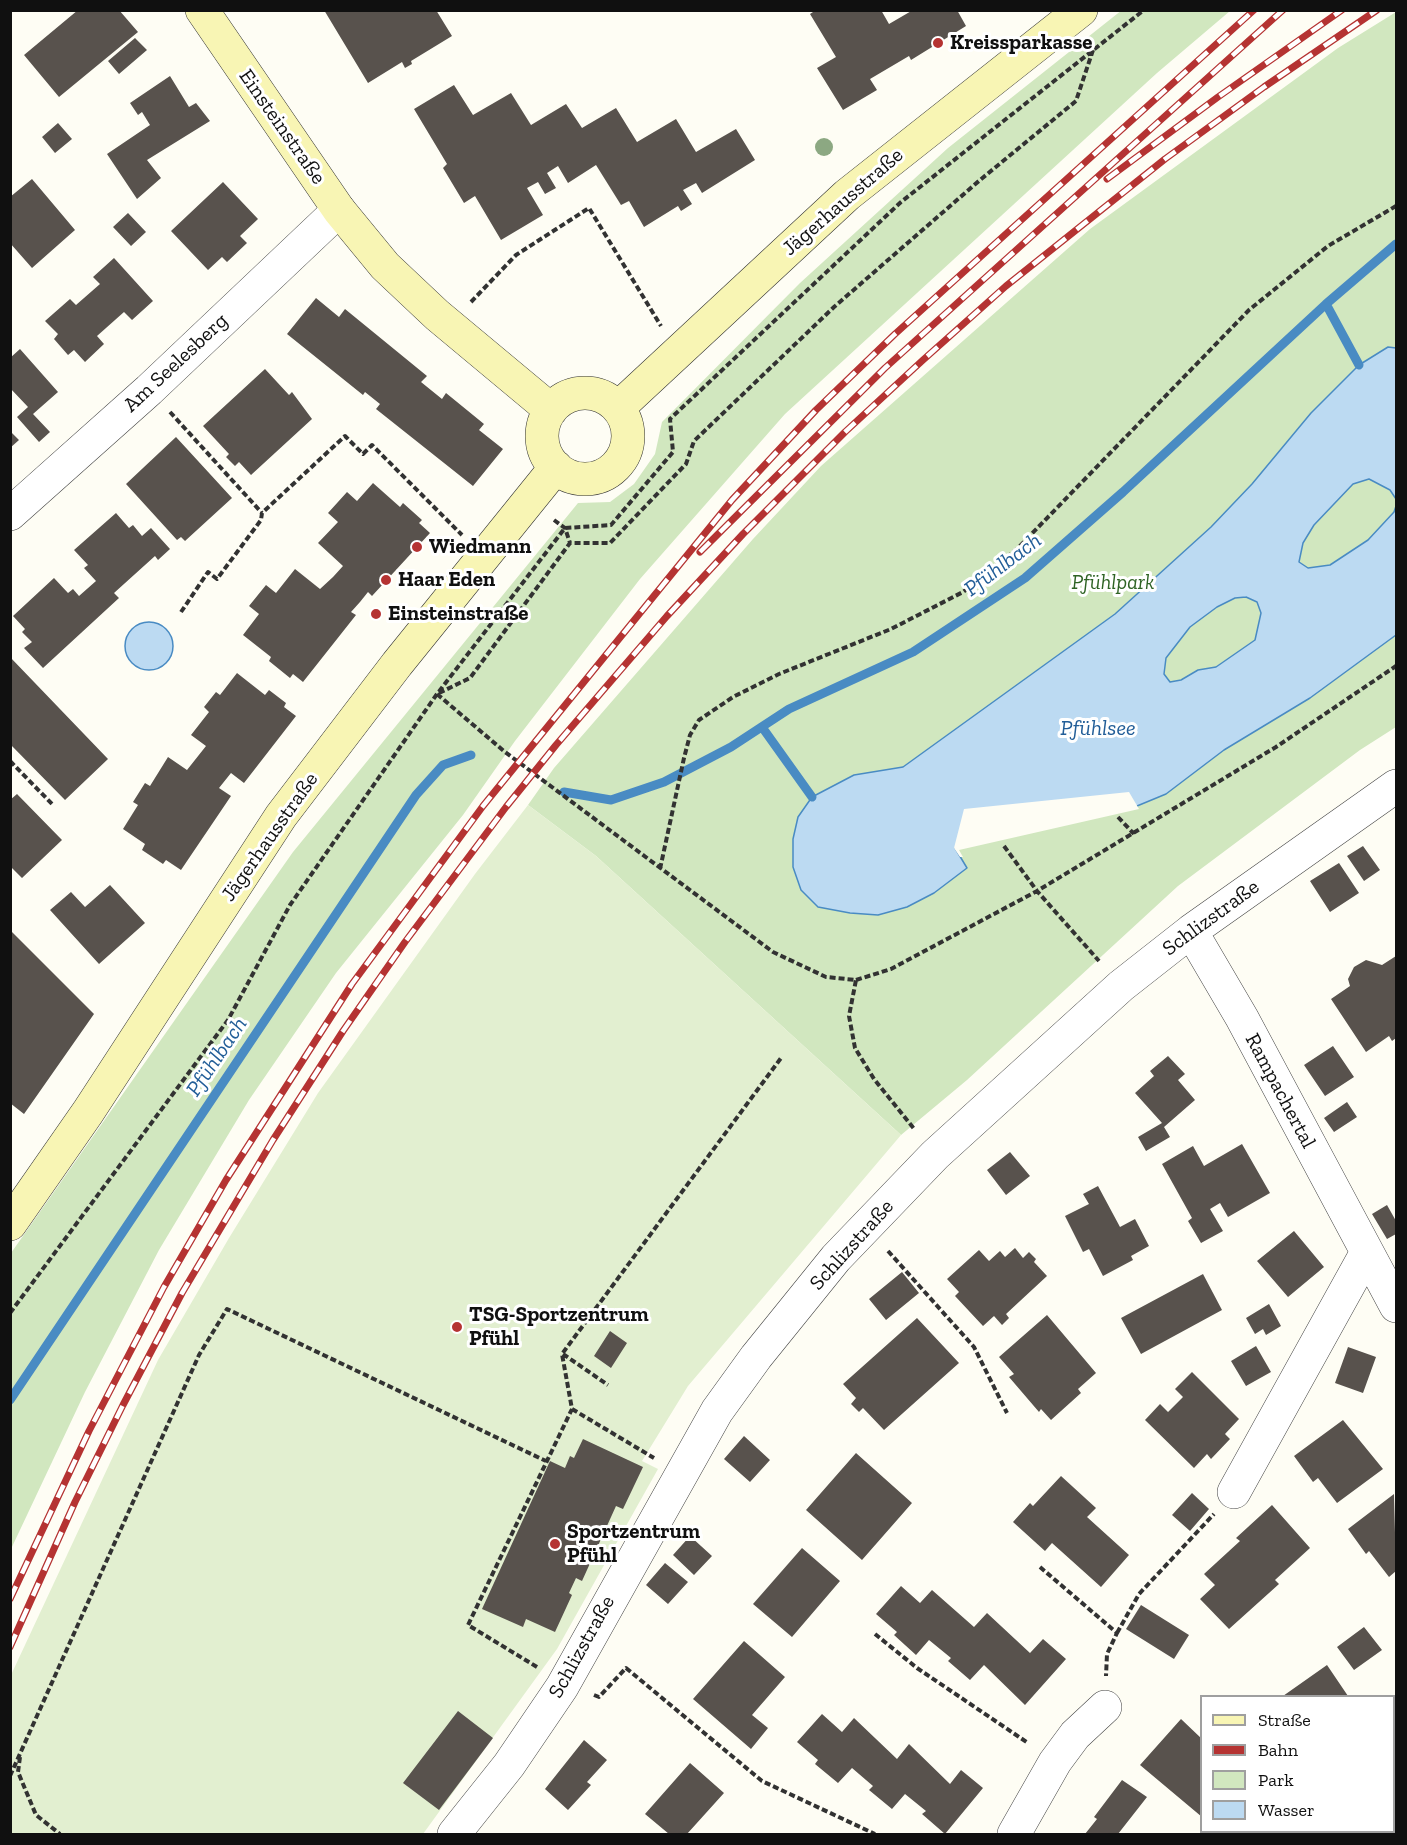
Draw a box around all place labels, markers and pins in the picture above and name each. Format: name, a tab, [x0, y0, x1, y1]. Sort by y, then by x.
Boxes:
place label: Kreissparkasse	[950, 30, 1093, 56]
marker: Kreissparkasse	[931, 36, 945, 50]
place label: Wiedmann	[429, 534, 532, 560]
marker: Wiedmann	[410, 540, 424, 554]
place label: Haar Eden	[398, 567, 495, 593]
marker: Haar Eden	[379, 573, 393, 587]
place label: Einsteinstraße	[388, 601, 528, 627]
marker: Einsteinstraße	[369, 607, 383, 621]
place label: TSG-Sportzentrum Pfühl	[469, 1302, 649, 1352]
marker: TSG-Sportzentrum Pfühl	[450, 1320, 464, 1334]
place label: Sportzentrum Pfühl	[567, 1519, 700, 1569]
marker: Sportzentrum Pfühl	[548, 1537, 562, 1551]

